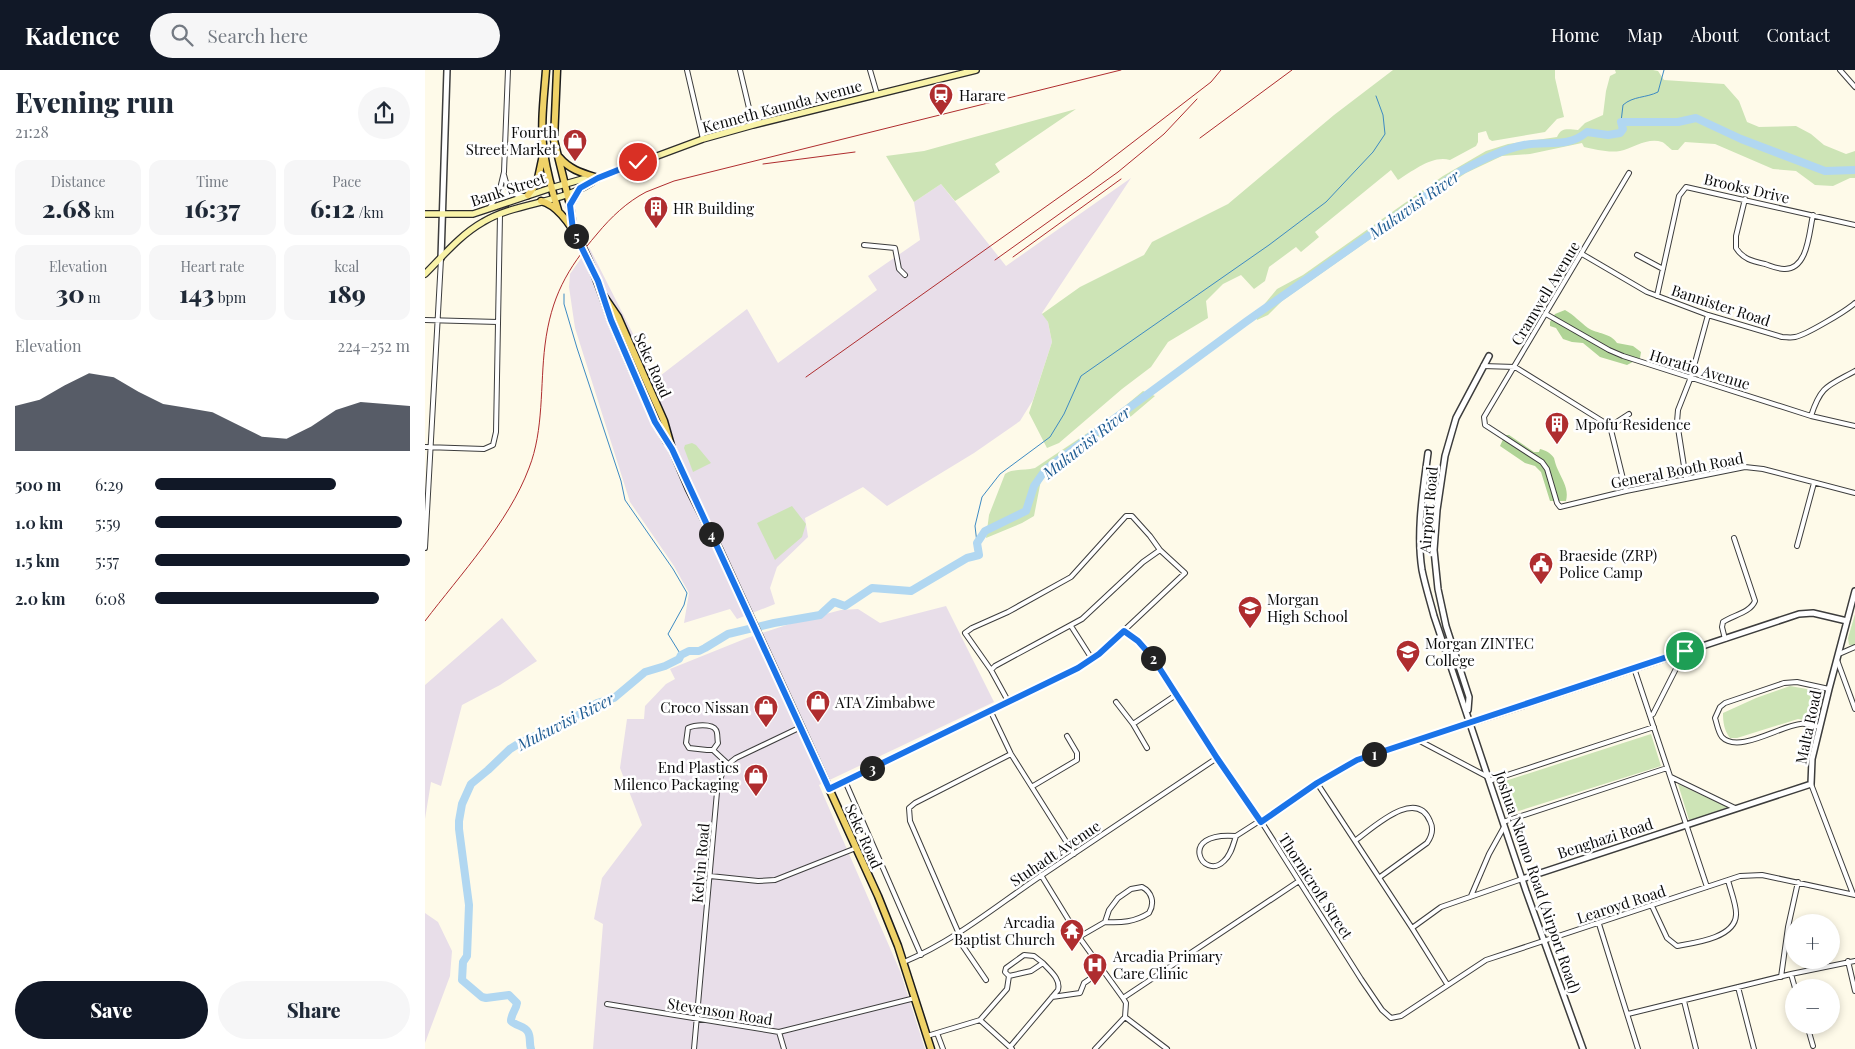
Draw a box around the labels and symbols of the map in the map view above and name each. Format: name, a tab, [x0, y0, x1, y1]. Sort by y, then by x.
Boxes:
street label: Kenneth Kaunda Avenue	[700, 75, 864, 137]
station icon: Harare	[928, 82, 954, 116]
place label: Harare	[959, 85, 1006, 105]
place label: Fourth Street Market	[466, 122, 558, 159]
shop icon: Fourth Street Market	[562, 128, 588, 162]
pin	[617, 141, 659, 183]
water label: Mukuvisi River	[1364, 164, 1464, 244]
street label: Bank Street	[468, 167, 549, 211]
street label: Brooks Drive	[1702, 168, 1792, 208]
building icon: HR Building	[643, 195, 669, 229]
place label: HR Building	[673, 198, 754, 218]
pin: 5	[563, 224, 589, 248]
street label: Cramwell Avenue	[1506, 237, 1584, 349]
street label: Bannister Road	[1669, 280, 1773, 331]
street label: Seke Road	[630, 329, 676, 401]
street label: Horatio Avenue	[1647, 344, 1753, 394]
water label: Mukuvisi River	[1037, 400, 1135, 484]
building icon: Mpofu Residence	[1544, 411, 1570, 445]
place label: Mpofu Residence	[1575, 414, 1691, 434]
street label: General Booth Road	[1609, 447, 1745, 493]
street label: Airport Road	[1414, 465, 1442, 555]
pin: 4	[699, 522, 723, 546]
place label: Braeside (ZRP) Police Camp	[1559, 545, 1657, 582]
public building icon: Braeside (ZRP) Police Camp	[1528, 551, 1554, 585]
place label: Morgan High School	[1267, 589, 1348, 626]
school or university icon: Morgan High School	[1237, 595, 1263, 629]
pin	[1664, 630, 1706, 672]
place label: Morgan ZINTEC College	[1425, 633, 1534, 670]
school or university icon: Morgan ZINTEC College	[1395, 639, 1421, 673]
pin: 2	[1141, 646, 1165, 670]
water label: Mukuvisi River	[512, 687, 618, 755]
street label: Malta Road	[1790, 688, 1826, 766]
shop icon: ATA Zimbabwe	[805, 689, 831, 723]
place label: ATA Zimbabwe	[834, 692, 935, 712]
shop icon: Croco Nissan	[753, 694, 779, 728]
place label: Croco Nissan	[660, 697, 749, 717]
pin: 1	[1361, 742, 1387, 766]
pin: 3	[859, 756, 885, 780]
place label: End Plastics Milenco Packaging	[614, 757, 739, 794]
shop icon: End Plastics Milenco Packaging	[743, 763, 769, 797]
street label: Joshua Nkomo Road (Airport Road)	[1490, 767, 1586, 996]
street label: Seke Road	[841, 800, 887, 872]
street label: Benghazi Road	[1555, 813, 1656, 863]
street label: Stuhadt Avenue	[1006, 815, 1104, 891]
street label: Kelvin Road	[687, 822, 713, 904]
street label: Thornicroft Street	[1274, 829, 1358, 943]
street label: Learoyd Road	[1574, 880, 1668, 928]
place label: Arcadia Baptist Church	[954, 912, 1056, 949]
temple icon: Arcadia Baptist Church	[1059, 918, 1085, 952]
place label: Arcadia Primary Care Clinic	[1112, 946, 1223, 983]
hospital icon: Arcadia Primary Care Clinic	[1082, 952, 1108, 986]
street label: Stevenson Road	[666, 993, 774, 1029]

